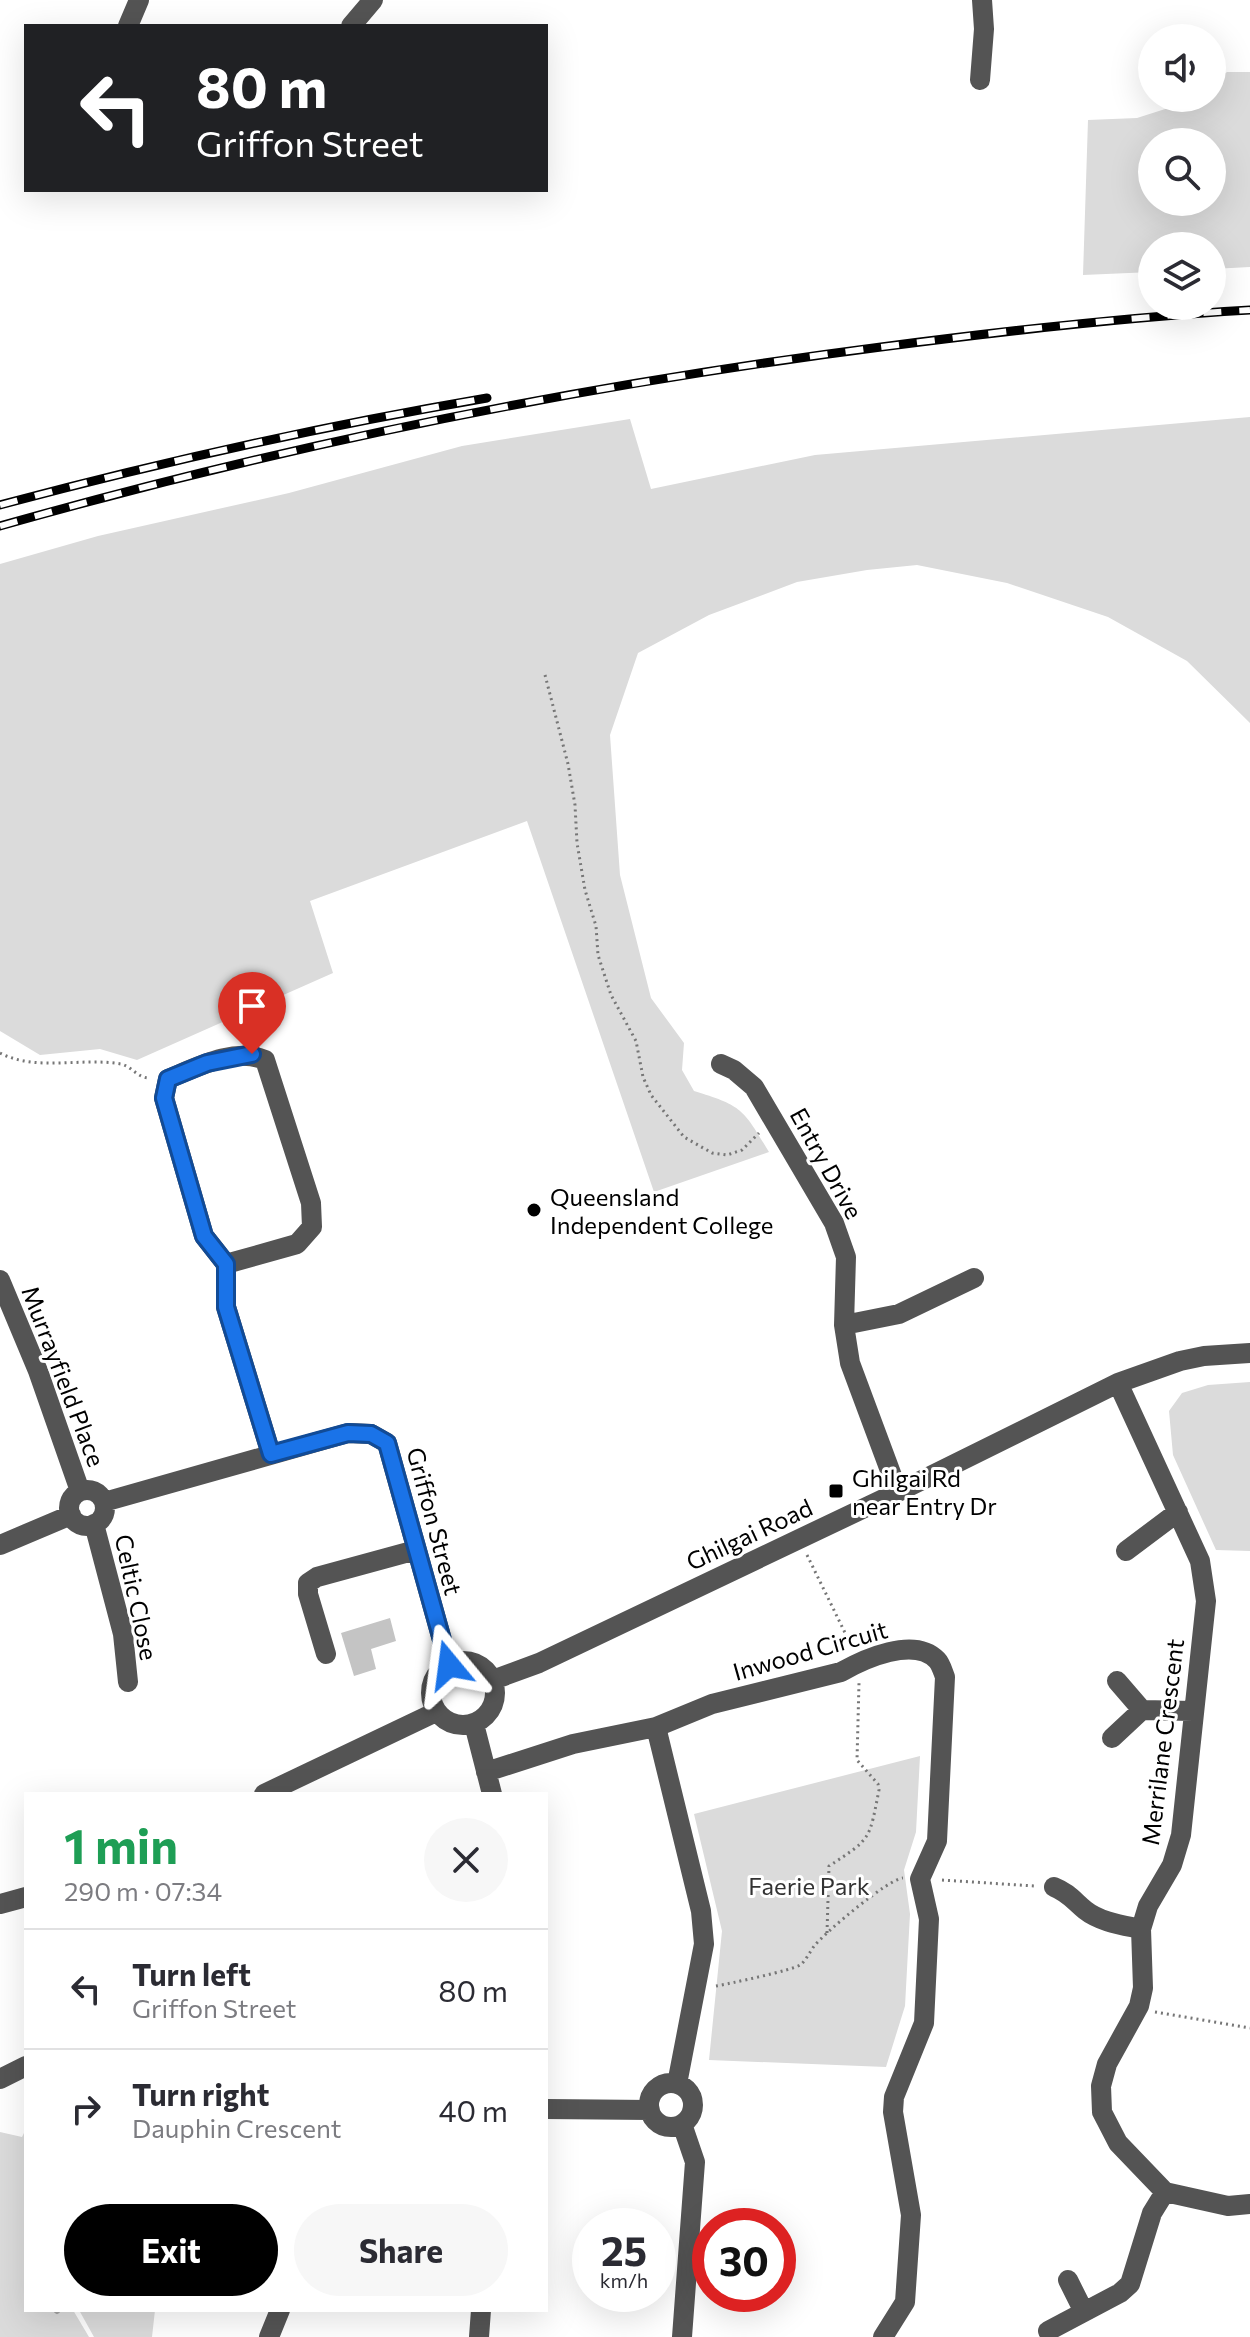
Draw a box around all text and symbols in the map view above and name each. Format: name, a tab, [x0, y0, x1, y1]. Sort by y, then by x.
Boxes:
map controls	[1138, 24, 1226, 320]
button: sound	[1138, 24, 1226, 112]
text: 80 m	[196, 51, 327, 120]
icon: left	[64, 56, 168, 160]
text: Griffon Street	[196, 120, 424, 164]
button: search	[1138, 128, 1226, 216]
button: layers	[1138, 232, 1226, 320]
pin	[218, 972, 286, 1054]
icon: arrive	[230, 984, 274, 1028]
street label: Entry Drive	[785, 1102, 869, 1224]
place label: Queensland Independent College	[550, 1182, 773, 1239]
marker: Queensland Independent College	[525, 1201, 543, 1219]
street label: Murrayfield Place	[16, 1282, 112, 1470]
street label: Griffon Street	[401, 1444, 469, 1598]
place label: Ghilgai Rd near Entry Dr	[852, 1463, 997, 1520]
marker: Ghilgai Rd near Entry Dr	[827, 1482, 845, 1500]
street label: Ghilgai Road	[681, 1492, 817, 1576]
street label: Celtic Close	[110, 1531, 164, 1663]
street label: Inwood Circuit	[729, 1614, 891, 1686]
position arrow	[407, 1623, 491, 1707]
street label: Merrilane Crescent	[1135, 1637, 1189, 1847]
text: 1 min	[64, 1815, 178, 1874]
button: close	[424, 1818, 508, 1902]
park label: Faerie Park	[748, 1871, 870, 1900]
text: 290 m · 07:34	[64, 1875, 222, 1906]
text: Turn left	[132, 1955, 251, 1992]
icon: left	[64, 1967, 108, 2011]
text: 80 m	[438, 1971, 508, 2008]
text: Griffon Street	[132, 1992, 296, 2023]
text: Turn right	[132, 2075, 269, 2112]
icon: right	[64, 2087, 108, 2131]
text: 40 m	[439, 2091, 508, 2128]
text: Dauphin Crescent	[132, 2112, 342, 2143]
button: Exit	[64, 2204, 278, 2296]
button: Share	[294, 2204, 508, 2296]
speed limit sign: 30	[692, 2208, 796, 2312]
text: 25	[601, 2225, 647, 2274]
text: km/h	[600, 2268, 648, 2292]

